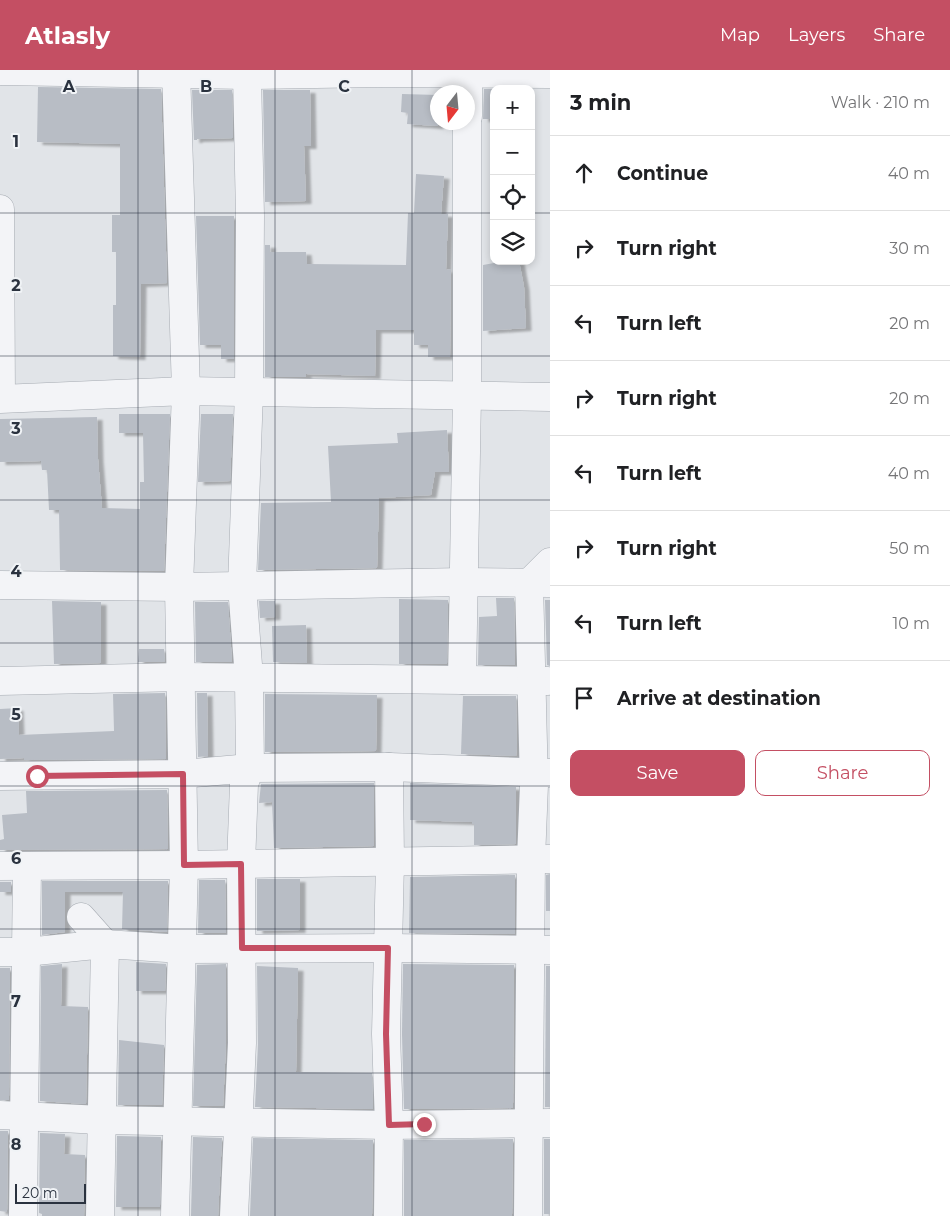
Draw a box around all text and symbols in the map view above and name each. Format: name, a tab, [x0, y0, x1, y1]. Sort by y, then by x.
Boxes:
text: Atlasly	[25, 21, 110, 50]
text: Map	[720, 24, 760, 46]
text: Layers	[788, 24, 845, 46]
text: Share	[873, 24, 925, 46]
text: A	[62, 77, 76, 96]
text: B	[200, 77, 212, 96]
text: C	[338, 77, 350, 96]
north arrow	[430, 85, 475, 130]
map controls	[490, 85, 535, 265]
button: +	[490, 85, 535, 130]
text: 3 min	[570, 90, 631, 115]
text: Walk · 210 m	[831, 93, 930, 112]
button: −	[490, 130, 535, 175]
text: 1	[13, 132, 19, 151]
icon: ahead	[570, 159, 598, 187]
text: Continue	[617, 162, 708, 185]
text: 40 m	[888, 164, 930, 183]
button: locate	[490, 175, 535, 220]
button: layers	[490, 220, 535, 265]
icon: right	[570, 234, 598, 262]
text: Turn right	[617, 237, 717, 260]
text: 30 m	[889, 239, 930, 258]
text: 2	[11, 276, 21, 295]
icon: left	[570, 309, 598, 337]
text: Turn left	[617, 312, 702, 335]
text: 20 m	[889, 314, 930, 333]
icon: right	[570, 384, 598, 412]
text: Turn right	[617, 387, 717, 410]
text: 20 m	[889, 389, 930, 408]
text: 3	[10, 419, 21, 438]
icon: left	[570, 459, 598, 487]
text: Turn left	[617, 462, 702, 485]
text: 40 m	[888, 464, 930, 483]
icon: right	[570, 534, 598, 562]
text: Turn right	[617, 537, 717, 560]
text: 50 m	[889, 539, 930, 558]
text: 4	[10, 562, 22, 581]
icon: left	[570, 609, 598, 637]
text: Turn left	[617, 612, 702, 635]
text: 10 m	[892, 614, 930, 633]
icon: arrive	[570, 684, 598, 712]
text: Arrive at destination	[617, 687, 821, 710]
text: 5	[11, 705, 21, 724]
button: Save	[570, 750, 745, 796]
button: Share	[755, 750, 930, 796]
route start	[26, 765, 49, 788]
text: 6	[11, 849, 21, 868]
text: 7	[11, 992, 21, 1011]
route end	[413, 1113, 436, 1136]
text: 8	[11, 1135, 21, 1154]
scale bar	[15, 1181, 86, 1204]
text: 20 m	[22, 1184, 58, 1202]

